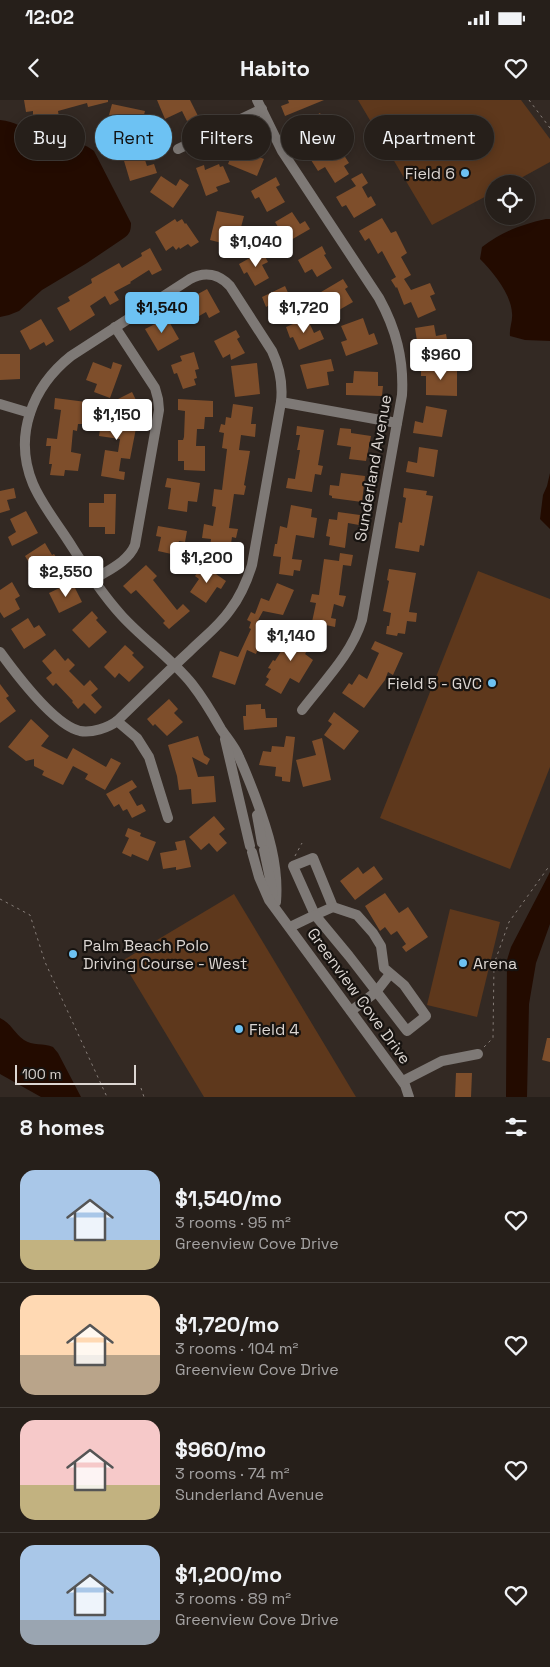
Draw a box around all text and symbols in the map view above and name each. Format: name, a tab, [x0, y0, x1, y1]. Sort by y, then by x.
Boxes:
text: 12:02	[25, 5, 74, 30]
icon: back	[20, 54, 48, 82]
text: Habito	[240, 54, 310, 82]
icon: heart	[502, 54, 530, 82]
chip: Buy	[15, 115, 85, 160]
chip: Rent	[95, 115, 172, 160]
chip: Filters	[182, 115, 271, 160]
chip: New	[281, 115, 354, 160]
chip: Apartment	[364, 115, 494, 160]
place label: Field 6	[405, 163, 455, 184]
marker: Field 6	[459, 167, 471, 179]
map controls	[485, 175, 535, 225]
button: locate	[485, 175, 535, 225]
pin: $1,040	[215, 226, 297, 268]
text: $1,040	[230, 231, 282, 252]
pin: $1,540	[121, 292, 203, 334]
pin: $1,720	[263, 292, 345, 334]
text: $1,540	[136, 297, 188, 318]
text: $1,720	[279, 297, 329, 318]
pin: $960	[411, 338, 471, 381]
text: $960	[421, 344, 461, 365]
street label: Sunderland Avenue	[350, 393, 396, 543]
pin: $1,150	[76, 398, 158, 441]
text: $1,150	[93, 404, 141, 425]
pin: $1,200	[166, 542, 248, 584]
text: $1,200	[181, 547, 233, 568]
pin: $2,550	[25, 556, 107, 598]
text: $2,550	[39, 561, 93, 582]
pin: $1,140	[250, 620, 332, 662]
text: $1,140	[267, 625, 315, 646]
place label: Field 5 - GVC	[387, 673, 482, 694]
marker: Field 5 - GVC	[486, 677, 498, 689]
street label: Greenview Cove Drive	[302, 924, 416, 1068]
place label: Palm Beach Polo Driving Course - West	[83, 935, 247, 974]
marker: Palm Beach Polo Driving Course - West	[67, 948, 79, 960]
place label: Arena	[473, 953, 517, 974]
marker: Arena	[457, 957, 469, 969]
place label: Field 4	[249, 1019, 299, 1040]
marker: Field 4	[233, 1023, 245, 1035]
scale bar	[15, 1062, 136, 1085]
text: 100 m	[22, 1065, 61, 1083]
icon: filters	[502, 1113, 530, 1141]
text: 8 homes	[20, 1114, 105, 1141]
text: $1,540/mo	[175, 1185, 282, 1212]
icon: home	[60, 1190, 120, 1250]
icon: heart	[502, 1206, 530, 1234]
text: 3 rooms · 95 m²	[175, 1212, 291, 1233]
text: Greenview Cove Drive	[175, 1233, 339, 1254]
text: $1,720/mo	[175, 1311, 279, 1338]
icon: home	[60, 1315, 120, 1375]
icon: heart	[502, 1331, 530, 1359]
text: 3 rooms · 104 m²	[175, 1338, 298, 1359]
text: Greenview Cove Drive	[175, 1359, 339, 1380]
text: $960/mo	[175, 1436, 266, 1463]
icon: home	[60, 1440, 120, 1500]
icon: heart	[502, 1456, 530, 1484]
text: 3 rooms · 74 m²	[175, 1463, 290, 1484]
text: Sunderland Avenue	[175, 1484, 324, 1505]
text: $1,200/mo	[175, 1561, 282, 1588]
icon: home	[60, 1565, 120, 1625]
icon: heart	[502, 1581, 530, 1609]
text: 3 rooms · 89 m²	[175, 1588, 291, 1609]
text: Greenview Cove Drive	[175, 1609, 339, 1630]

